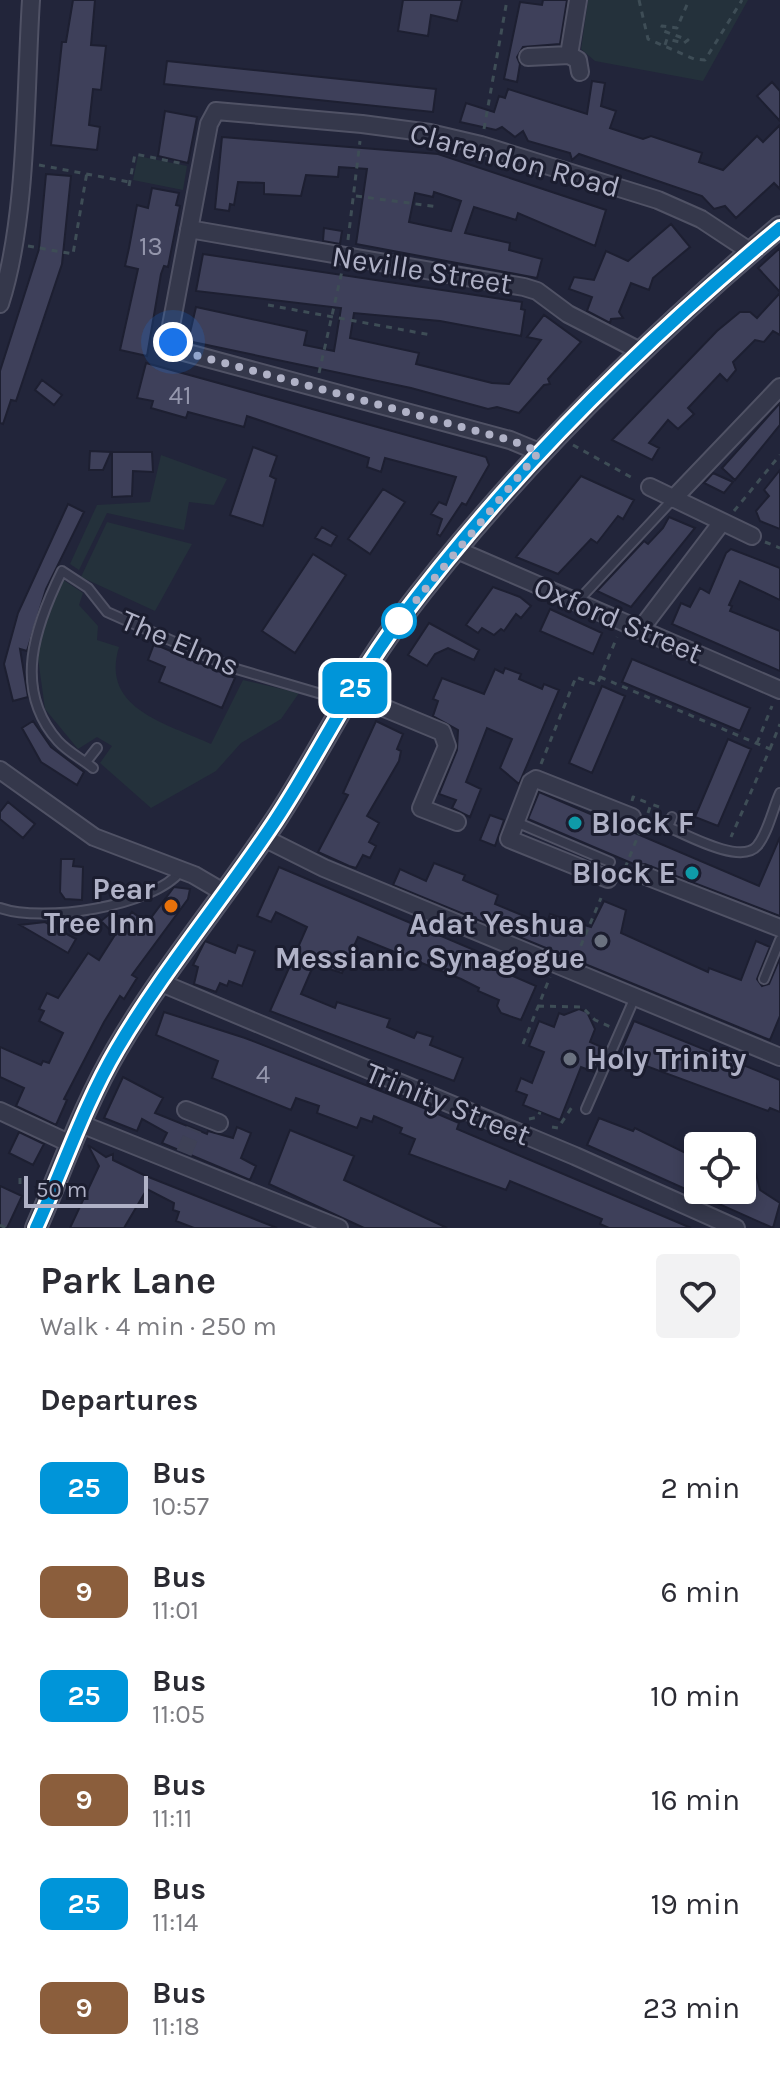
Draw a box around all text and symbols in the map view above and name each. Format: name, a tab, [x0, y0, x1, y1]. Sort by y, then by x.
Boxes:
street label: Clarendon Road	[406, 115, 624, 205]
house number: 13	[139, 231, 163, 262]
street label: Neville Street	[329, 238, 515, 302]
your location	[153, 322, 193, 362]
house number: 41	[168, 380, 192, 411]
street label: Oxford Street	[528, 568, 708, 672]
street label: The Elms	[116, 602, 244, 684]
unlabelled marker	[382, 604, 416, 638]
line badge: 25	[319, 662, 391, 714]
text: 25	[338, 671, 372, 704]
place label: Block F	[591, 805, 694, 841]
marker: Block F	[566, 814, 584, 832]
place label: Block E	[572, 855, 676, 891]
marker: Block E	[683, 864, 701, 882]
place label: Pear Tree Inn	[44, 871, 155, 941]
marker: Pear Tree Inn	[162, 897, 180, 915]
place label: Adat Yeshua Messianic Synagogue	[275, 906, 585, 976]
marker: Adat Yeshua Messianic Synagogue	[592, 932, 610, 950]
place label: Holy Trinity	[586, 1041, 746, 1077]
marker: Holy Trinity	[561, 1050, 579, 1068]
street label: Trinity Street	[360, 1055, 536, 1153]
house number: 4	[256, 1059, 270, 1090]
map controls	[684, 1132, 756, 1204]
button: locate	[684, 1132, 756, 1204]
scale bar	[24, 1172, 148, 1208]
text: 50 m	[36, 1177, 87, 1203]
button: heart	[656, 1254, 740, 1338]
text: Park Lane	[40, 1258, 216, 1303]
text: Walk · 4 min · 250 m	[40, 1311, 277, 1342]
text: Departures	[40, 1382, 198, 1418]
text: Bus	[152, 1455, 206, 1491]
text: 2 min	[660, 1470, 740, 1506]
text: 25	[67, 1471, 101, 1504]
text: 10:57	[152, 1491, 209, 1522]
text: Bus	[152, 1559, 206, 1595]
text: 6 min	[661, 1574, 740, 1610]
text: 9	[75, 1575, 93, 1608]
text: 11:01	[152, 1595, 199, 1626]
text: Bus	[152, 1663, 206, 1699]
text: 10 min	[650, 1678, 740, 1714]
text: 25	[67, 1679, 101, 1712]
text: 11:05	[152, 1699, 205, 1730]
text: Bus	[152, 1767, 206, 1803]
text: 16 min	[651, 1782, 740, 1818]
text: 9	[75, 1783, 93, 1816]
text: 11:11	[152, 1803, 192, 1834]
text: Bus	[152, 1871, 206, 1907]
text: 19 min	[650, 1886, 740, 1922]
text: 25	[67, 1887, 101, 1920]
text: 11:14	[152, 1907, 198, 1938]
text: Bus	[152, 1975, 206, 2011]
text: 23 min	[643, 1990, 740, 2026]
text: 9	[75, 1991, 93, 2024]
text: 11:18	[152, 2011, 200, 2042]

